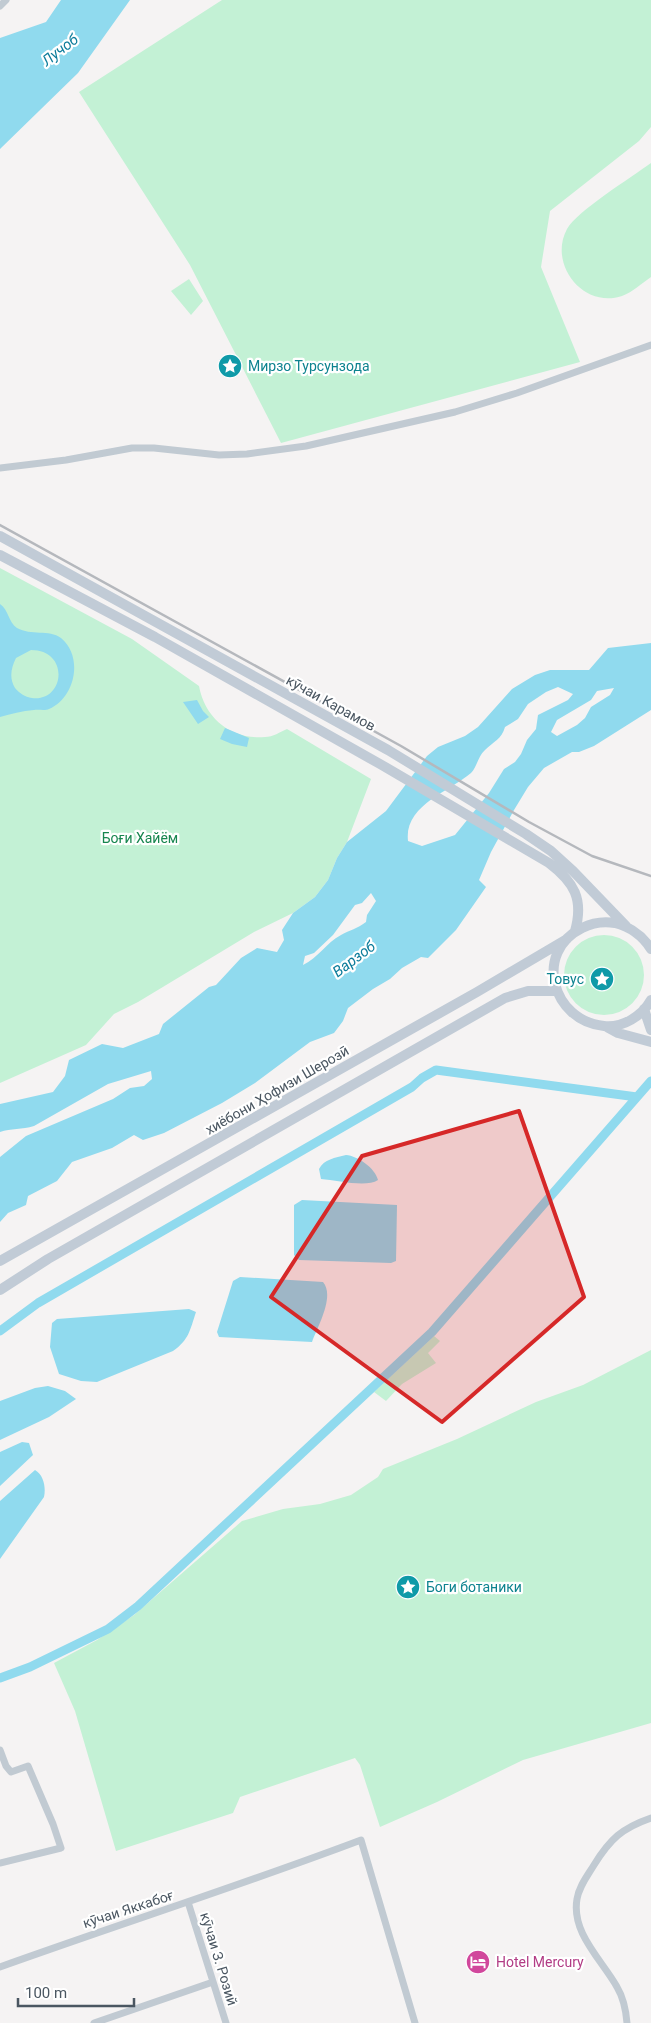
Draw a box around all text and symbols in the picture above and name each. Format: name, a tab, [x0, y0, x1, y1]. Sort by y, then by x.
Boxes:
water label: Лучоб	[37, 30, 83, 70]
place icon: Мирзо Турсунзода	[217, 353, 243, 379]
place label: Мирзо Турсунзода	[248, 358, 370, 374]
street label: кӯчаи Карамов	[284, 672, 378, 734]
park label: Боғи Хайём	[102, 830, 178, 846]
water label: Варзоб	[329, 937, 380, 981]
place icon: Товус	[589, 966, 615, 992]
place label: Товус	[547, 971, 584, 987]
street label: хиёбони Ҳофизи Шерозӣ	[202, 1042, 352, 1138]
place icon: Боги ботаники	[395, 1574, 421, 1600]
place label: Боги ботаники	[426, 1579, 522, 1595]
street label: кӯчаи Яккабоғ	[81, 1887, 175, 1931]
street label: кӯчаи З. Розий	[197, 1911, 241, 2007]
hotel icon: Hotel Mercury	[465, 1949, 491, 1975]
place label: Hotel Mercury	[496, 1954, 584, 1970]
scale bar	[18, 1976, 134, 2008]
text: 100 m	[25, 1984, 67, 2002]

